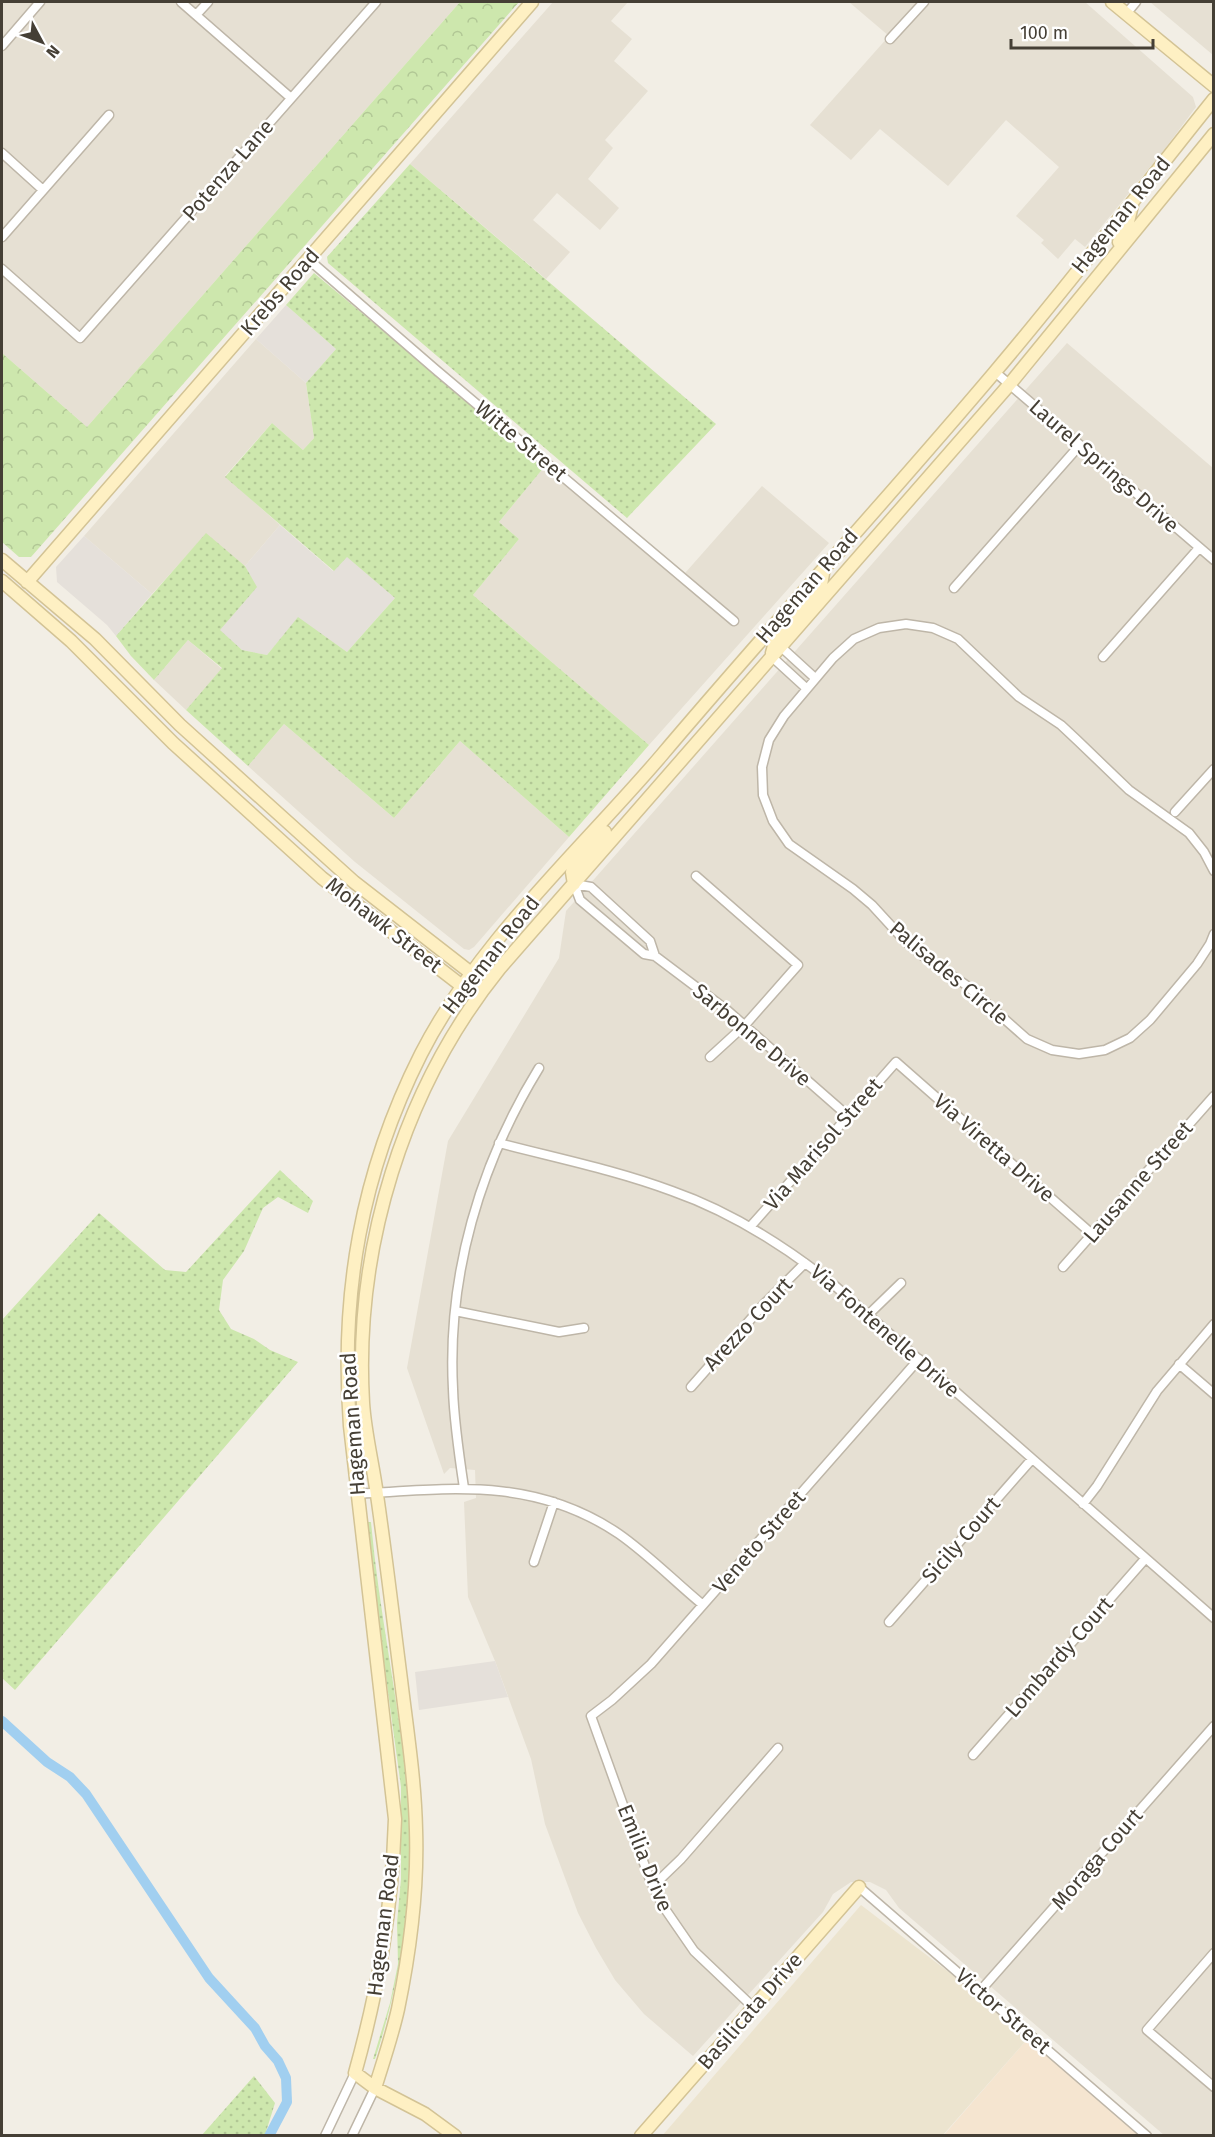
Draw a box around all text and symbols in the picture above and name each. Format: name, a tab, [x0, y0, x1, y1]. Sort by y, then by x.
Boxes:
north arrow	[12, 12, 72, 72]
scale bar	[1011, 12, 1154, 50]
text: 100 m	[1020, 22, 1068, 44]
text: N	[42, 41, 64, 62]
street label: Potenza Lane	[177, 114, 279, 226]
street label: Hageman Road	[1066, 151, 1176, 279]
street label: Krebs Road	[235, 243, 325, 341]
street label: Laurel Springs Drive	[1024, 394, 1184, 538]
street label: Witte Street	[470, 395, 573, 487]
street label: Hageman Road	[750, 523, 864, 649]
street label: Mohawk Street	[321, 871, 448, 979]
street label: Hageman Road	[437, 891, 545, 1019]
street label: Palisades Circle	[884, 916, 1014, 1030]
street label: Sarbonne Drive	[687, 978, 817, 1092]
street label: Via Marisol Street	[758, 1072, 888, 1216]
street label: Via Viretta Drive	[928, 1088, 1060, 1208]
street label: Lausanne Street	[1078, 1115, 1198, 1248]
street label: Via Fontenelle Drive	[805, 1259, 965, 1403]
street label: Arezzo Court	[698, 1272, 798, 1376]
street label: Hageman Road	[335, 1352, 371, 1496]
street label: Veneto Street	[707, 1485, 811, 1599]
street label: Sicily Court	[916, 1491, 1006, 1589]
street label: Lombardy Court	[1000, 1591, 1119, 1723]
street label: Emilia Drive	[612, 1801, 678, 1915]
street label: Moraga Court	[1046, 1803, 1148, 1915]
street label: Hageman Road	[361, 1852, 405, 1998]
street label: Basilicata Drive	[692, 1947, 808, 2075]
street label: Victor Street	[950, 1963, 1056, 2060]

